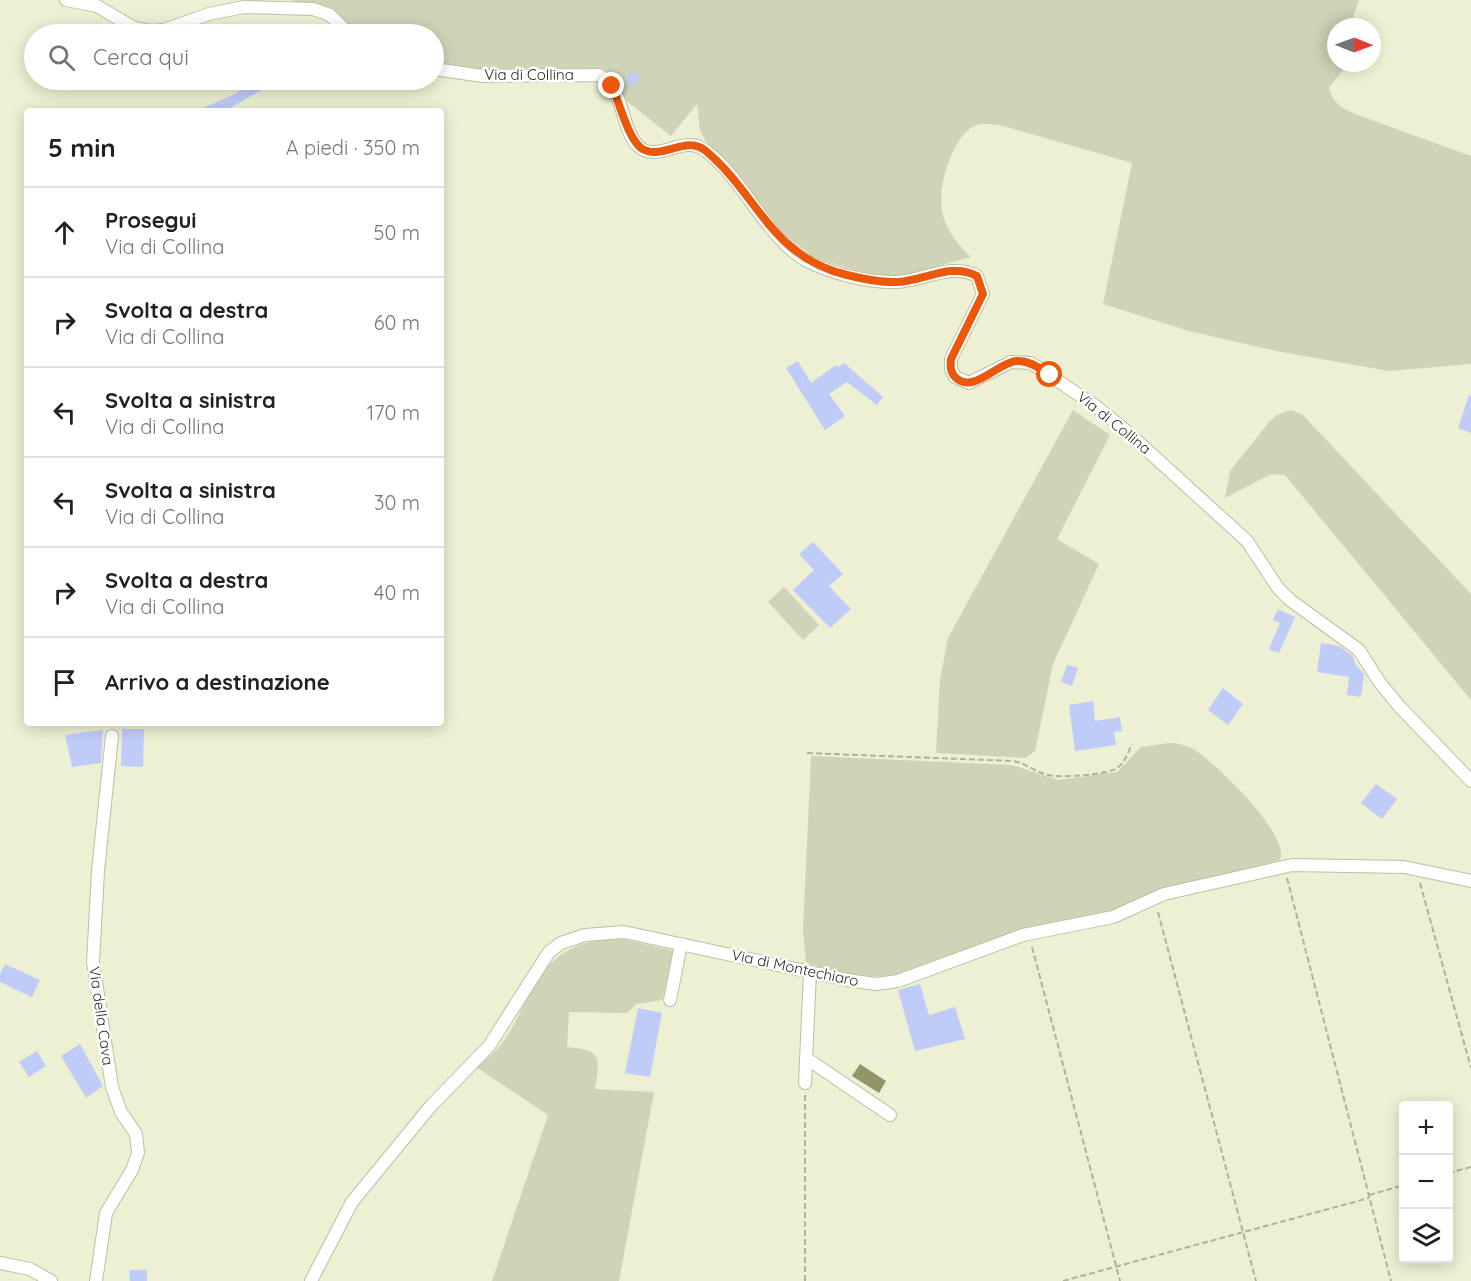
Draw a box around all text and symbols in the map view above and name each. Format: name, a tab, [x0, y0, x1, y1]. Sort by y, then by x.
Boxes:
north arrow	[1327, 18, 1381, 72]
search box	[24, 24, 444, 90]
icon: search	[45, 41, 78, 74]
text: Cerca qui	[93, 43, 189, 71]
street label: Via di Collina	[484, 65, 574, 84]
route end	[598, 72, 624, 98]
text: 5 min	[48, 131, 116, 164]
text: A piedi · 350 m	[286, 135, 420, 160]
text: Prosegui	[105, 206, 197, 234]
icon: ahead	[48, 216, 81, 249]
text: 50 m	[374, 220, 420, 245]
text: Via di Collina	[105, 234, 224, 259]
text: Svolta a destra	[105, 296, 268, 324]
icon: right	[48, 306, 81, 339]
text: 60 m	[374, 310, 420, 335]
text: Via di Collina	[105, 324, 224, 349]
route start	[1036, 361, 1062, 387]
text: Svolta a sinistra	[105, 386, 276, 414]
street label: Via di Collina	[1074, 387, 1155, 458]
icon: left	[48, 396, 81, 429]
text: 170 m	[367, 400, 420, 425]
text: Via di Collina	[105, 414, 224, 439]
text: Svolta a sinistra	[105, 476, 276, 504]
icon: left	[48, 486, 81, 519]
text: 30 m	[374, 490, 420, 515]
text: Via di Collina	[105, 504, 224, 529]
text: Svolta a destra	[105, 566, 268, 594]
icon: right	[48, 576, 81, 609]
text: 40 m	[374, 580, 420, 605]
text: Via di Collina	[105, 594, 224, 619]
icon: arrive	[48, 666, 81, 699]
text: Arrivo a destinazione	[105, 668, 330, 696]
street label: Via di Montechiaro	[730, 945, 860, 990]
street label: Via della Cava	[85, 965, 118, 1067]
map controls	[1399, 1101, 1453, 1263]
button: +	[1399, 1101, 1453, 1155]
button: −	[1399, 1155, 1453, 1209]
button: layers	[1399, 1209, 1453, 1263]

